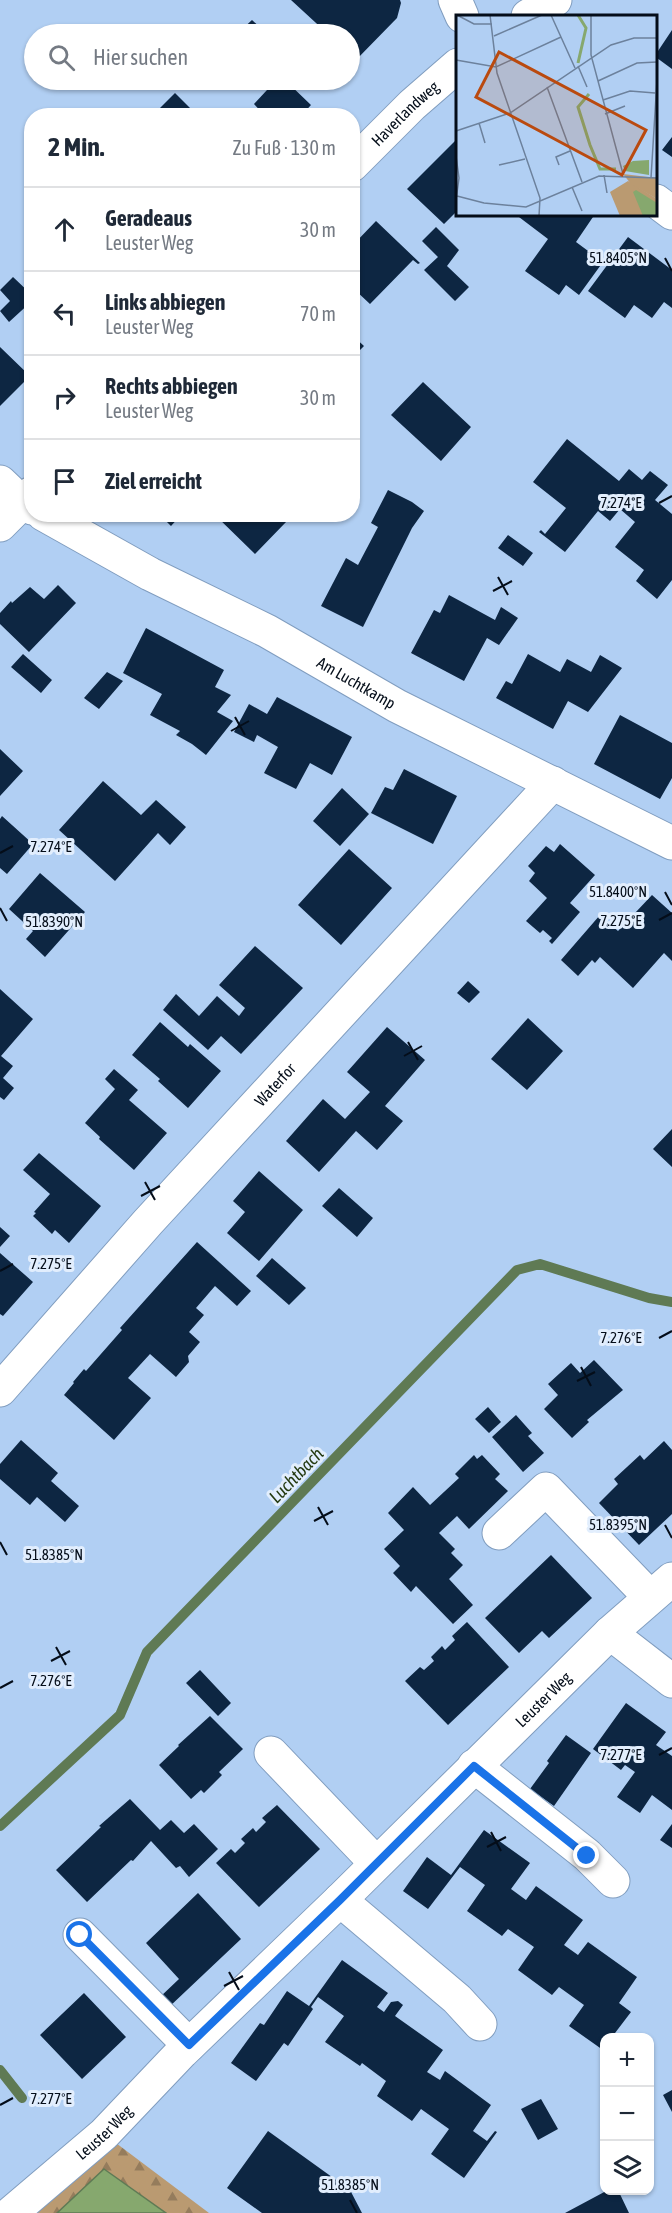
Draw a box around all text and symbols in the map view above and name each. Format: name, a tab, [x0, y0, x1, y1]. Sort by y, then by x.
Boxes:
inset map	[456, 15, 657, 216]
search box	[24, 24, 360, 90]
icon: search	[45, 41, 78, 74]
text: Hier suchen	[93, 44, 188, 70]
street label: Haverlandweg	[368, 77, 443, 149]
text: 2 Min.	[48, 132, 104, 162]
text: Zu Fuß · 130 m	[233, 136, 336, 159]
text: Geradeaus	[105, 205, 192, 231]
icon: ahead	[48, 213, 81, 246]
text: 30 m	[300, 218, 336, 241]
text: Leuster Weg	[105, 231, 193, 254]
text: 51.8405°N	[589, 249, 647, 266]
text: Links abbiegen	[105, 289, 226, 315]
icon: left	[48, 297, 81, 330]
text: 70 m	[300, 302, 336, 325]
text: Leuster Weg	[105, 315, 193, 338]
text: Rechts abbiegen	[105, 373, 238, 399]
icon: right	[48, 381, 81, 414]
text: 30 m	[300, 386, 336, 409]
text: Leuster Weg	[105, 399, 193, 422]
icon: arrive	[48, 465, 81, 498]
text: Ziel erreicht	[105, 468, 202, 494]
text: 7.274°E	[600, 494, 642, 511]
street label: Am Luchtkamp	[314, 653, 399, 713]
text: 7.274°E	[30, 838, 72, 855]
text: 51.8400°N	[589, 883, 647, 900]
text: 7.275°E	[600, 912, 642, 929]
text: 51.8390°N	[25, 913, 83, 930]
street label: Waterfor	[251, 1059, 299, 1110]
text: 7.275°E	[30, 1255, 72, 1272]
text: 7.276°E	[600, 1329, 642, 1346]
water label: Luchtbach	[265, 1443, 328, 1507]
text: 51.8395°N	[589, 1516, 647, 1533]
text: 51.8385°N	[25, 1546, 83, 1563]
street label: Leuster Weg	[512, 1668, 575, 1731]
text: 7.276°E	[30, 1672, 72, 1689]
text: 7.277°E	[600, 1746, 642, 1763]
route end	[573, 1842, 599, 1868]
route start	[66, 1921, 92, 1947]
map controls	[600, 2033, 654, 2195]
button: +	[600, 2033, 654, 2087]
button: −	[600, 2087, 654, 2141]
text: 7.277°E	[30, 2090, 72, 2107]
street label: Leuster Weg	[72, 2101, 136, 2163]
button: layers	[600, 2141, 654, 2195]
text: 51.8385°N	[321, 2176, 379, 2193]

